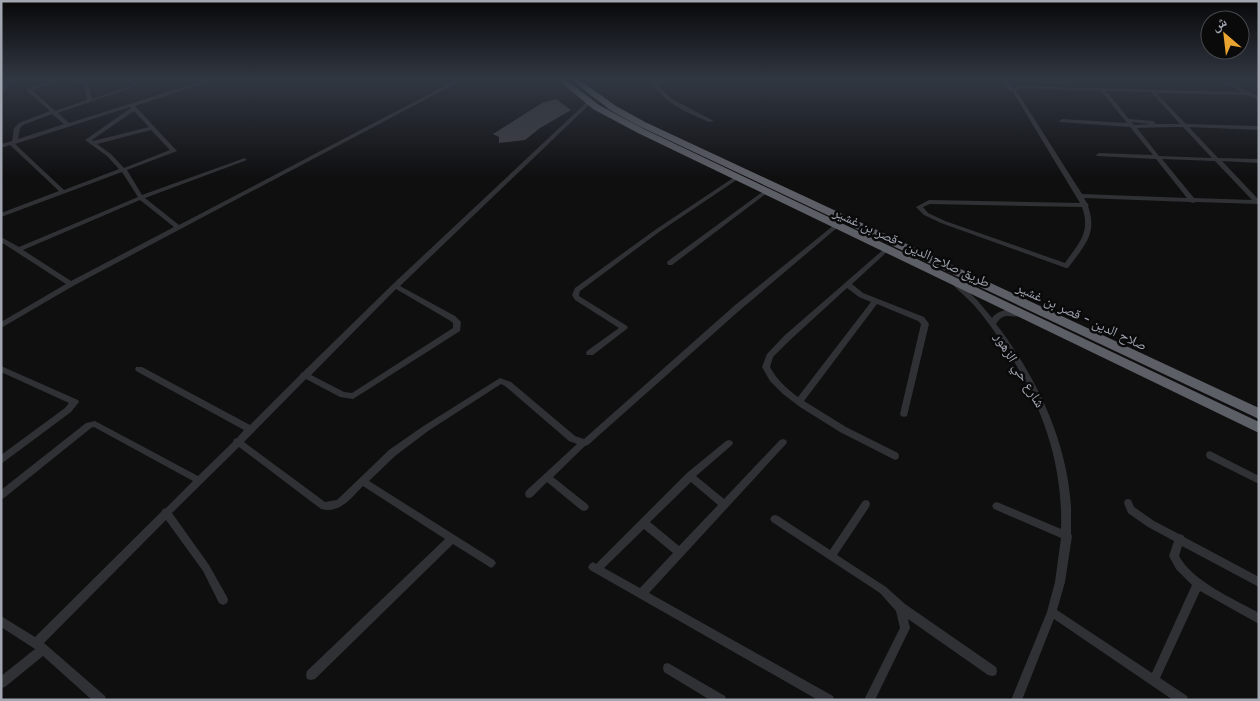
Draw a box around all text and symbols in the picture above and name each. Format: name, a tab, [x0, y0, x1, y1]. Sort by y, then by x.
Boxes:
north arrow	[1200, 10, 1250, 60]
text: ش	[1208, 12, 1230, 35]
street label: طريق صلاح الدين -قصر بن غشير	[830, 202, 993, 292]
street label: صلاح الدين - قصر بن غشير	[1013, 277, 1150, 355]
street label: شارع حي الزهور	[988, 328, 1049, 412]

